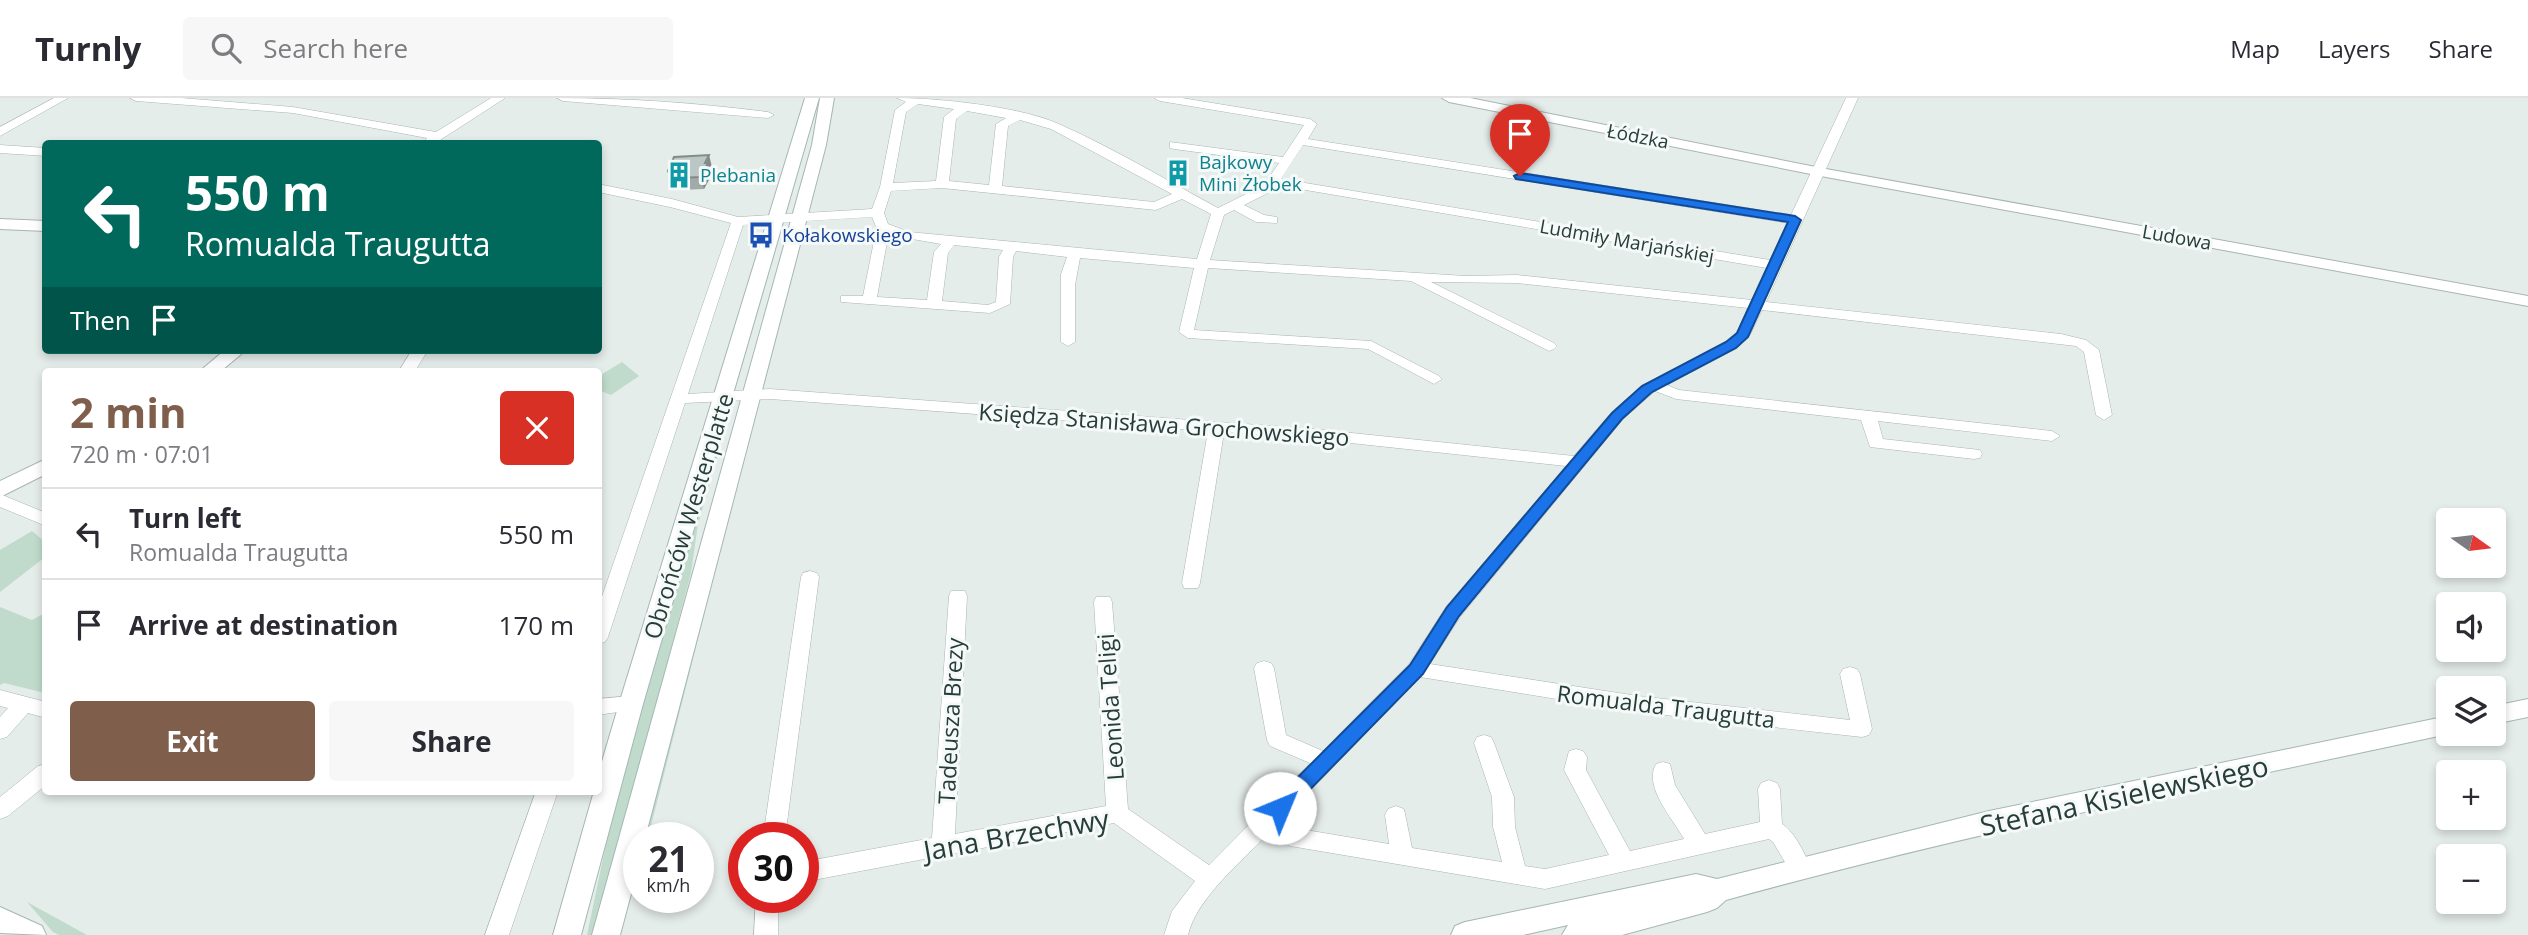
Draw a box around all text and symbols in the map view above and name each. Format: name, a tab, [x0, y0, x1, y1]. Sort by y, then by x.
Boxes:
search box	[183, 17, 673, 80]
text: Turnly	[35, 26, 141, 71]
icon: search	[207, 29, 245, 67]
text: Search here	[263, 30, 408, 66]
text: Map	[2230, 32, 2280, 65]
text: Layers	[2318, 32, 2391, 65]
text: Share	[2429, 32, 2493, 65]
pin	[1490, 104, 1550, 176]
icon: arrive	[1501, 115, 1539, 153]
street label: Łódzka	[1605, 117, 1671, 155]
place label: Bajkowy Mini Żłobek	[1199, 149, 1302, 197]
building icon: Bajkowy Mini Żłobek	[1163, 158, 1193, 188]
text: 550 m	[185, 159, 330, 225]
building icon: Plebania	[664, 160, 694, 190]
place label: Plebania	[700, 162, 776, 188]
icon: left	[70, 168, 161, 259]
street label: Ludmiły Marjańskiej	[1538, 213, 1716, 269]
street label: Ludowa	[2140, 218, 2214, 256]
bus stop icon: Kołakowskiego	[746, 220, 776, 250]
text: Romualda Traugutta	[185, 222, 490, 265]
place label: Kołakowskiego	[782, 222, 913, 248]
icon: arrive	[145, 301, 183, 339]
text: Then	[70, 302, 131, 338]
text: 2 min	[70, 383, 187, 440]
street label: Obrońców Westerplatte	[635, 389, 741, 643]
button: close	[500, 391, 574, 465]
street label: Księdza Stanisława Grochowskiego	[977, 395, 1351, 453]
text: 720 m · 07:01	[70, 438, 213, 470]
text: Turn left	[129, 500, 241, 536]
north arrow	[2436, 508, 2506, 578]
map controls	[2436, 508, 2506, 914]
icon: left	[70, 515, 108, 553]
text: 550 m	[499, 516, 574, 552]
text: Romualda Traugutta	[129, 536, 349, 568]
button: sound	[2436, 592, 2506, 662]
icon: arrive	[70, 606, 108, 644]
text: Arrive at destination	[129, 607, 398, 643]
text: 170 m	[499, 607, 574, 643]
street label: Leonida Teligi	[1089, 633, 1131, 781]
street label: Tadeusza Brezy	[930, 637, 970, 805]
button: layers	[2436, 676, 2506, 746]
street label: Romualda Traugutta	[1555, 677, 1777, 735]
button: Exit	[70, 701, 315, 781]
button: Share	[329, 701, 574, 781]
street label: Stefana Kisielewskiego	[1976, 746, 2272, 844]
button: +	[2436, 760, 2506, 830]
position arrow	[1243, 771, 1317, 845]
street label: Jana Brzechwy	[917, 799, 1113, 870]
speed limit sign: 30	[728, 822, 819, 913]
text: 21	[648, 835, 689, 882]
button: −	[2436, 844, 2506, 914]
text: km/h	[647, 873, 690, 897]

